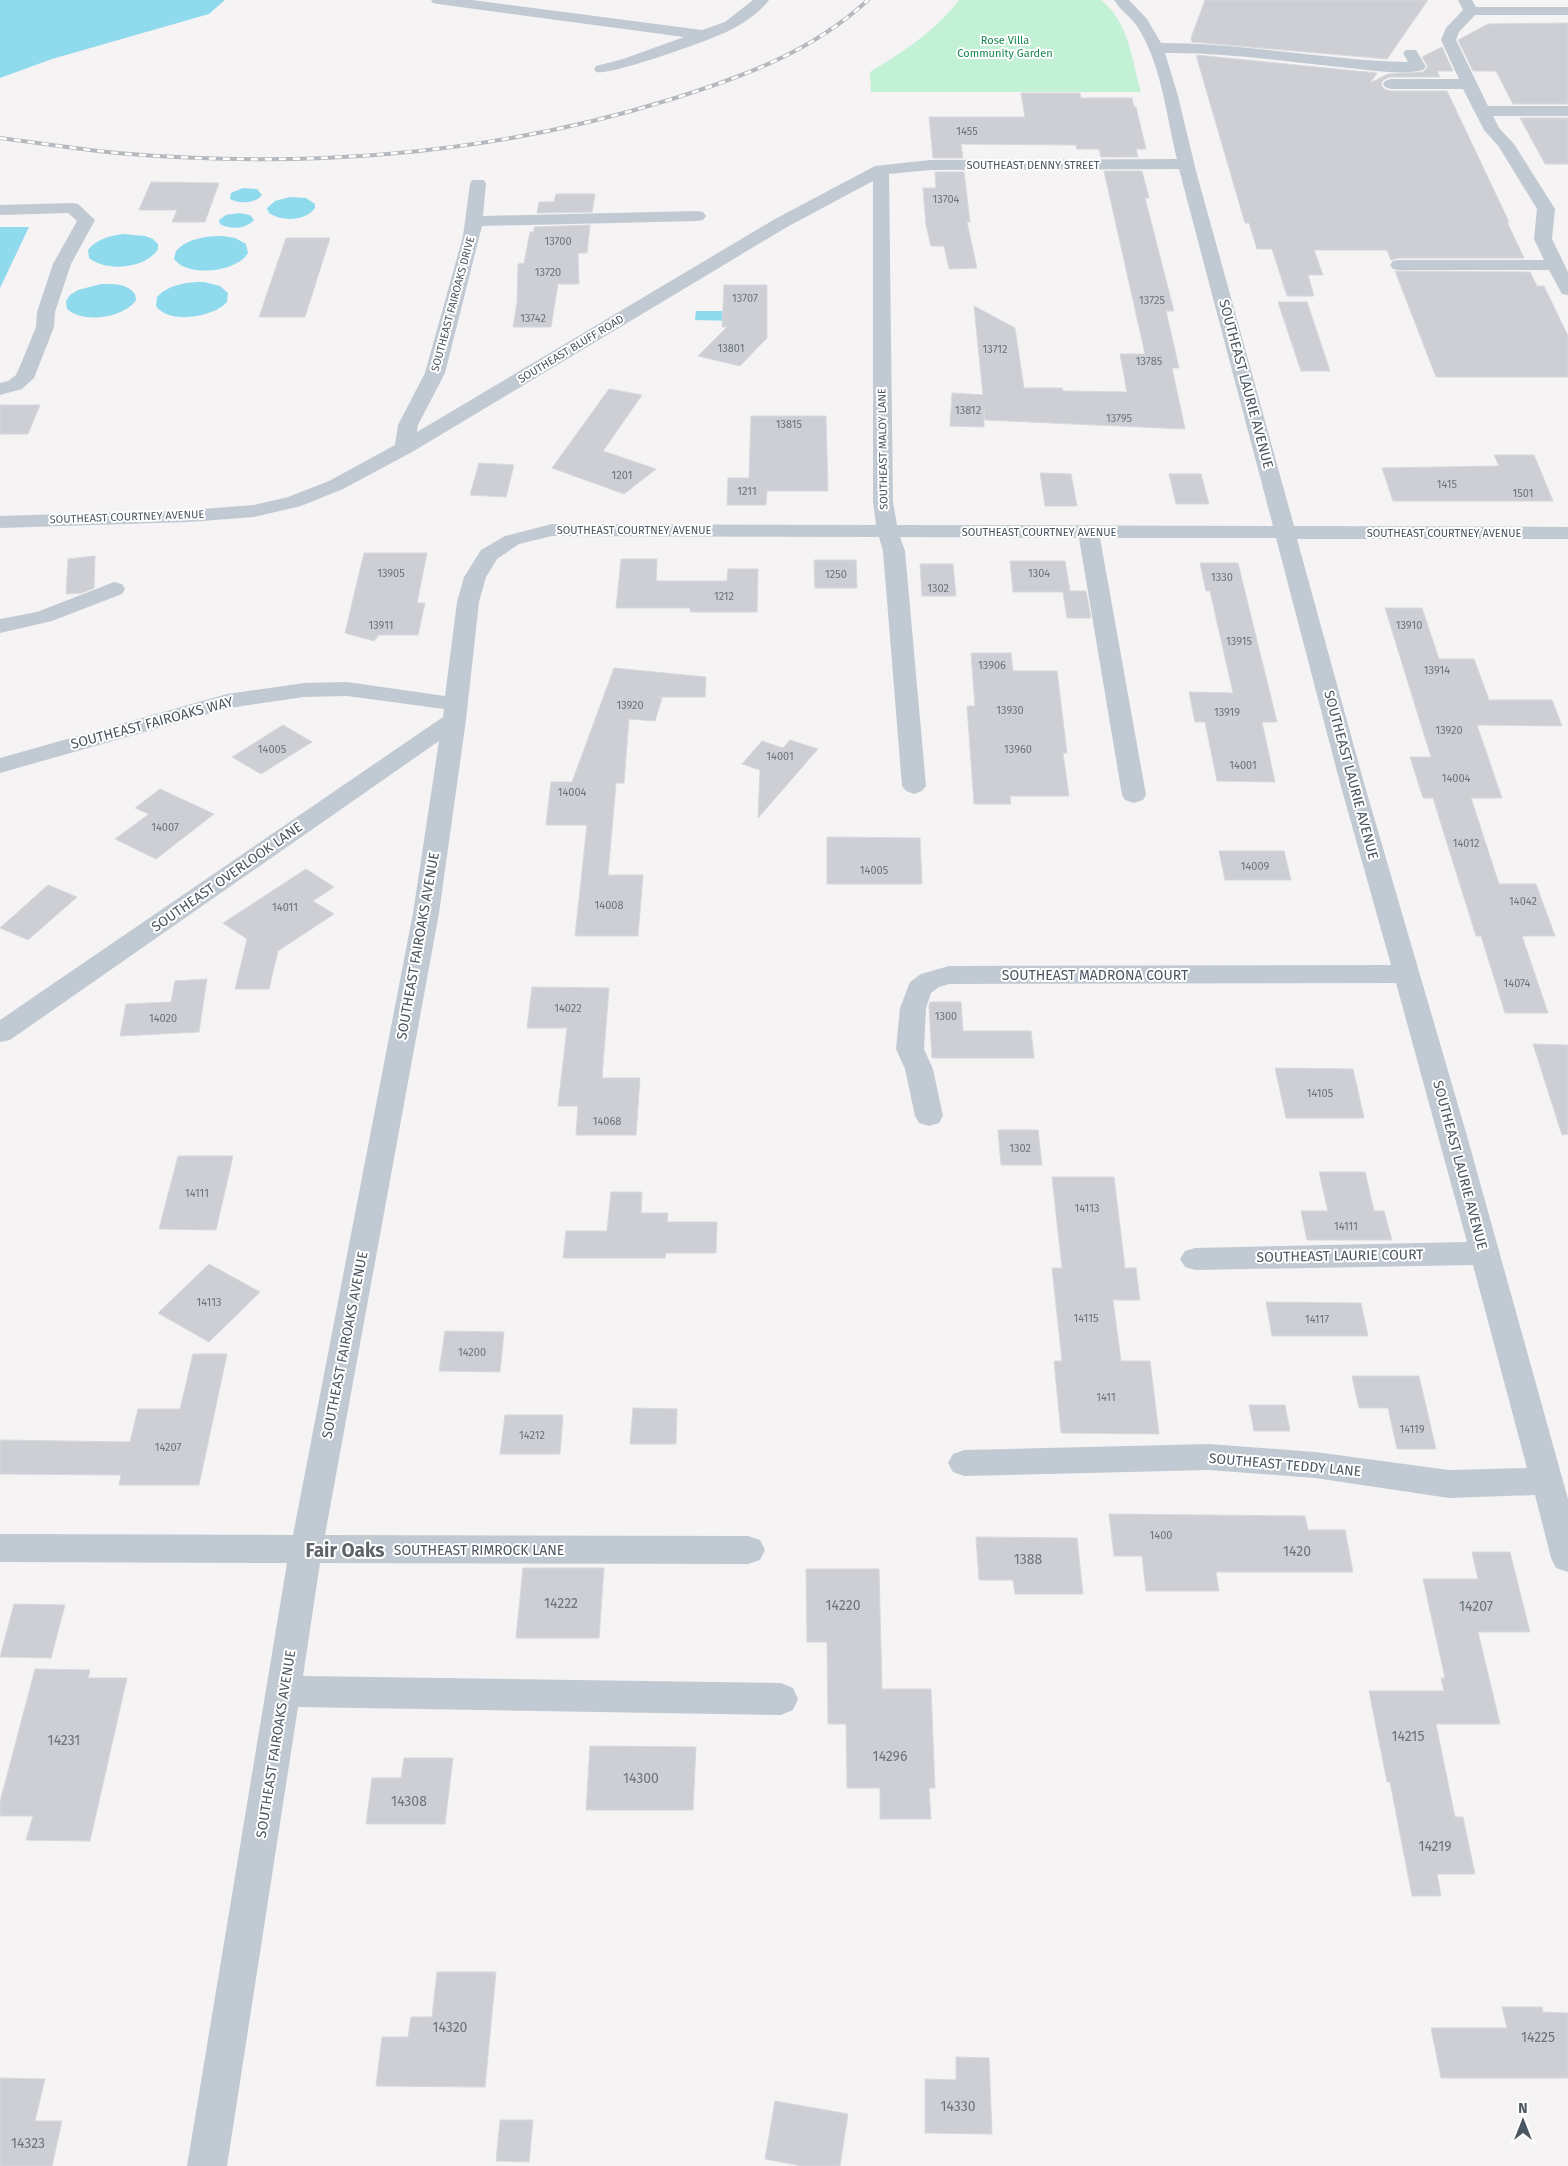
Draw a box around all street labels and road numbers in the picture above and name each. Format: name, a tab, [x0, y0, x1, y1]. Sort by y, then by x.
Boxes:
street label: SOUTHEAST DENNY STREET	[966, 159, 1100, 172]
street label: SOUTHEAST FAIROAKS DRIVE	[429, 235, 477, 373]
street label: SOUTHEAST LAURIE AVENUE	[1215, 298, 1277, 470]
street label: SOUTHEAST BLUFF ROAD	[516, 312, 626, 386]
street label: SOUTHEAST MALOY LANE	[875, 388, 891, 510]
street label: SOUTHEAST COURTNEY AVENUE	[49, 508, 205, 526]
street label: SOUTHEAST COURTNEY AVENUE	[557, 524, 711, 537]
street label: SOUTHEAST COURTNEY AVENUE	[962, 526, 1116, 539]
street label: SOUTHEAST COURTNEY AVENUE	[1367, 527, 1521, 540]
street label: SOUTHEAST LAURIE AVENUE	[1320, 689, 1382, 861]
street label: SOUTHEAST FAIROAKS WAY	[69, 693, 235, 753]
street label: SOUTHEAST OVERLOOK LANE	[148, 818, 306, 936]
street label: SOUTHEAST FAIROAKS AVENUE	[393, 851, 443, 1041]
street label: SOUTHEAST MADRONA COURT	[1002, 967, 1189, 984]
street label: SOUTHEAST LAURIE AVENUE	[1429, 1079, 1491, 1251]
street label: SOUTHEAST LAURIE COURT	[1256, 1246, 1424, 1266]
street label: SOUTHEAST FAIROAKS AVENUE	[319, 1250, 371, 1440]
street label: SOUTHEAST TEDDY LANE	[1208, 1450, 1362, 1480]
street label: SOUTHEAST RIMROCK LANE	[394, 1542, 564, 1559]
street label: SOUTHEAST FAIROAKS AVENUE	[253, 1649, 299, 1839]

